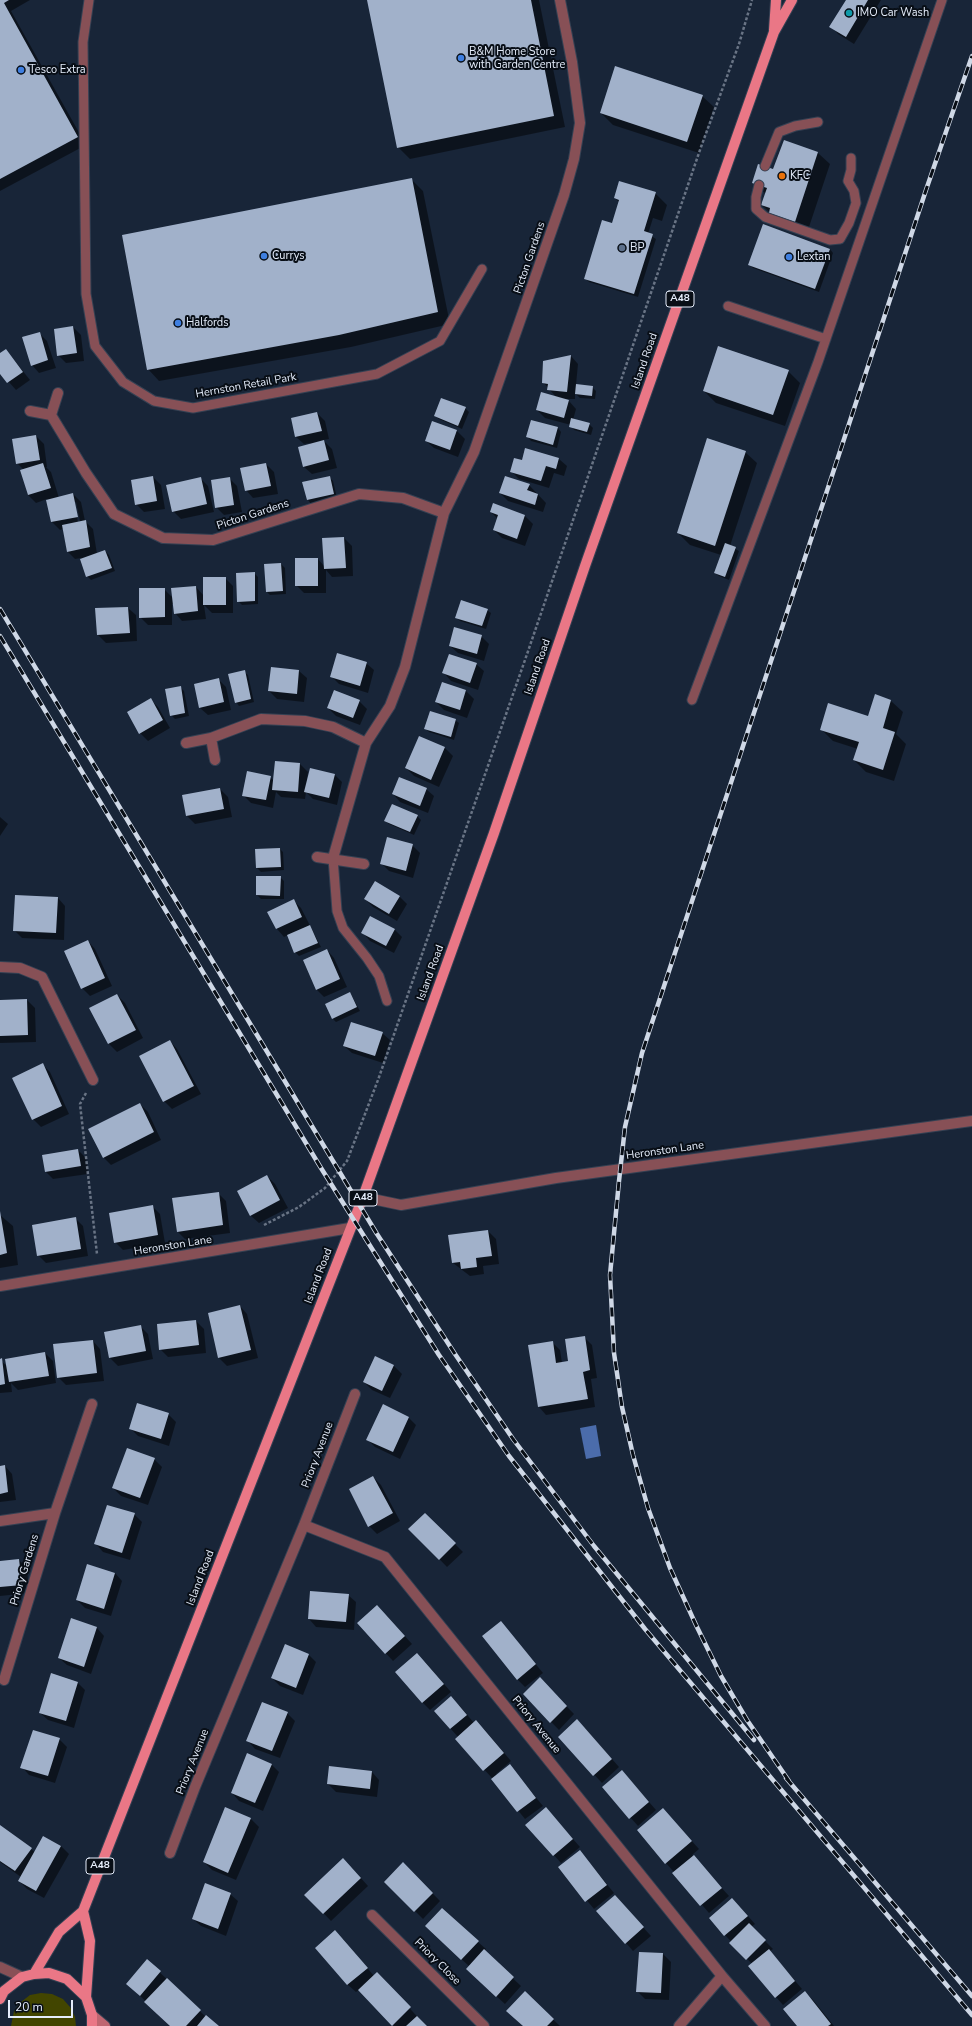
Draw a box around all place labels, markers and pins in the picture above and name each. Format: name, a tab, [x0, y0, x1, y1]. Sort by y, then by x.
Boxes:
place label: IMO Car Wash	[857, 6, 929, 20]
marker: IMO Car Wash	[844, 8, 854, 18]
place label: B&M Home Store with Garden Centre	[469, 45, 565, 71]
marker: B&M Home Store with Garden Centre	[456, 53, 466, 63]
place label: Tesco Extra	[29, 63, 86, 77]
marker: Tesco Extra	[16, 65, 26, 75]
place label: KFC	[790, 169, 810, 183]
marker: KFC	[777, 171, 787, 181]
place label: BP	[630, 241, 644, 255]
marker: BP	[617, 243, 627, 253]
place label: Currys	[272, 249, 304, 263]
place label: Lextan	[797, 250, 830, 264]
marker: Currys	[259, 251, 269, 261]
marker: Lextan	[784, 252, 794, 262]
place label: Halfords	[186, 316, 229, 330]
marker: Halfords	[173, 318, 183, 328]

